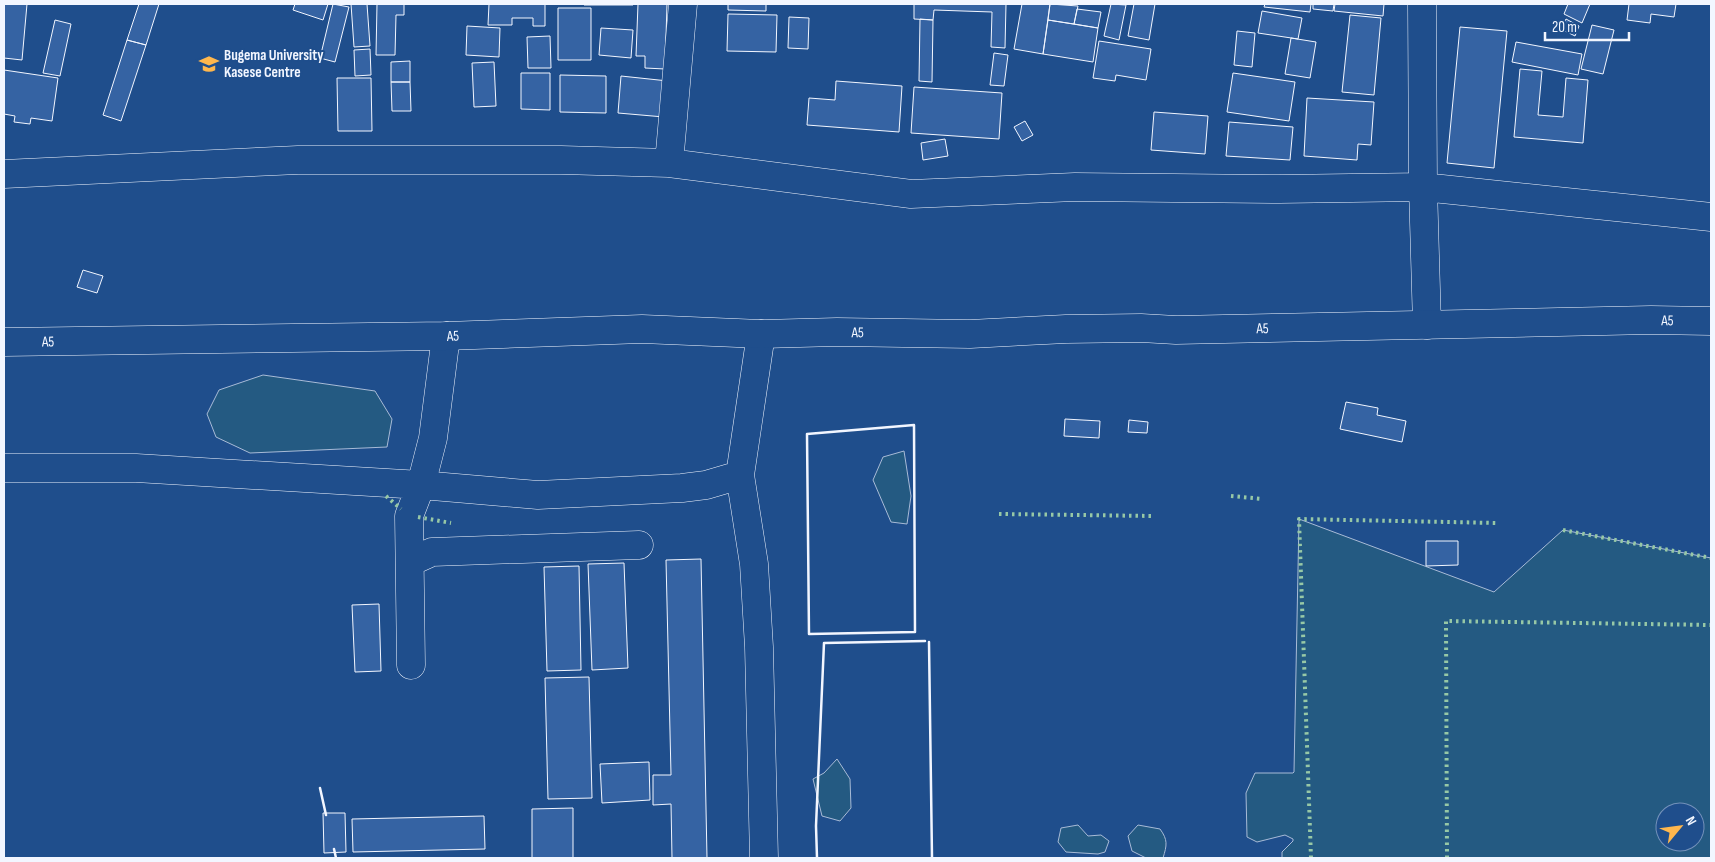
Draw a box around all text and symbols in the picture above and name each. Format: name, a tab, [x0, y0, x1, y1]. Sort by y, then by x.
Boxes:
scale bar	[1545, 10, 1629, 42]
text: 20 m	[1552, 18, 1577, 37]
place label: Bugema University Kasese Centre	[224, 46, 324, 82]
school or university icon: Bugema University Kasese Centre	[198, 53, 220, 75]
street label: A5	[1660, 311, 1674, 330]
street label: A5	[1255, 319, 1269, 338]
street label: A5	[850, 323, 864, 342]
street label: A5	[446, 327, 459, 346]
street label: A5	[41, 332, 54, 351]
north arrow	[1655, 802, 1705, 852]
text: N	[1682, 814, 1700, 828]

